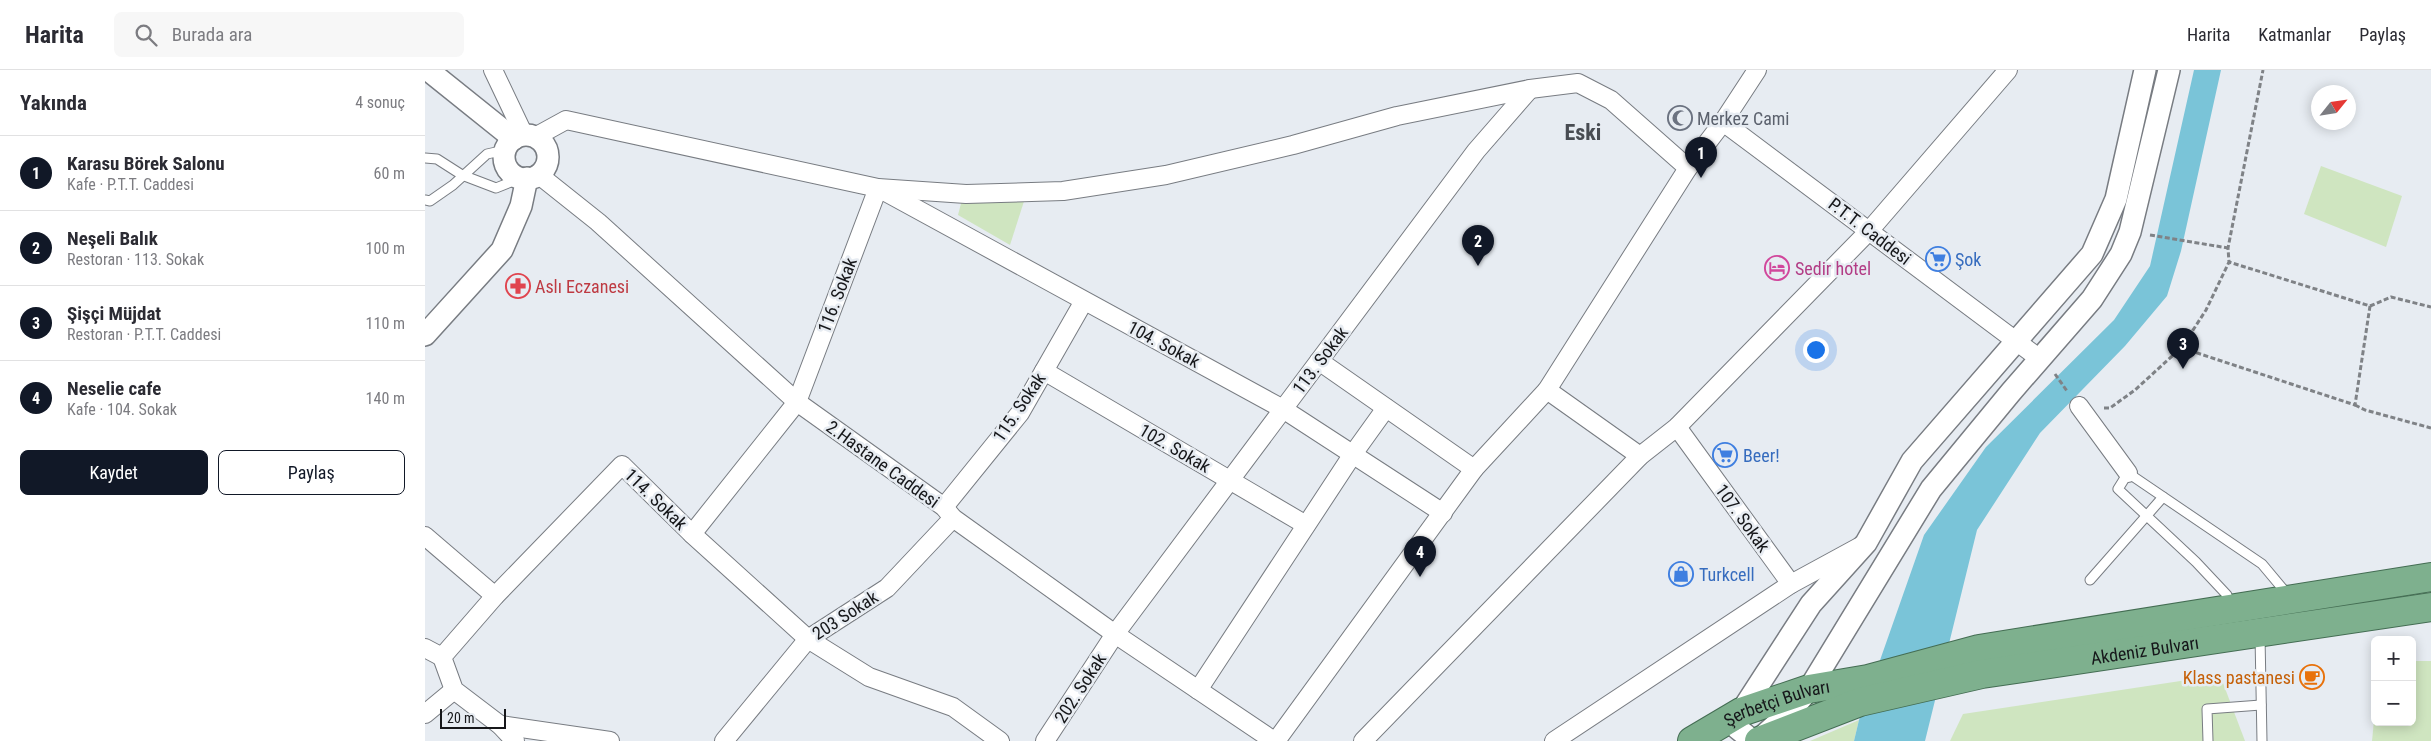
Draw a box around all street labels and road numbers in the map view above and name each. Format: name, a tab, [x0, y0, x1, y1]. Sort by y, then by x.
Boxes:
street label: P.T.T. Caddesi	[1825, 193, 1915, 269]
street label: 116. Sokak	[813, 254, 861, 336]
street label: 104. Sokak	[1124, 316, 1204, 372]
street label: 113. Sokak	[1288, 322, 1352, 398]
street label: 115. Sokak	[988, 368, 1050, 446]
street label: 2.Hastane Caddesi	[822, 416, 944, 512]
street label: 102. Sokak	[1136, 419, 1214, 477]
street label: 114. Sokak	[620, 464, 692, 534]
street label: 107. Sokak	[1711, 480, 1775, 556]
street label: 203 Sokak	[808, 586, 882, 644]
street label: Akdeniz Bulvarı	[2089, 631, 2200, 668]
street label: 202. Sokak	[1050, 649, 1110, 727]
street label: Şerbetçi Bulvarı	[1720, 675, 1831, 730]

